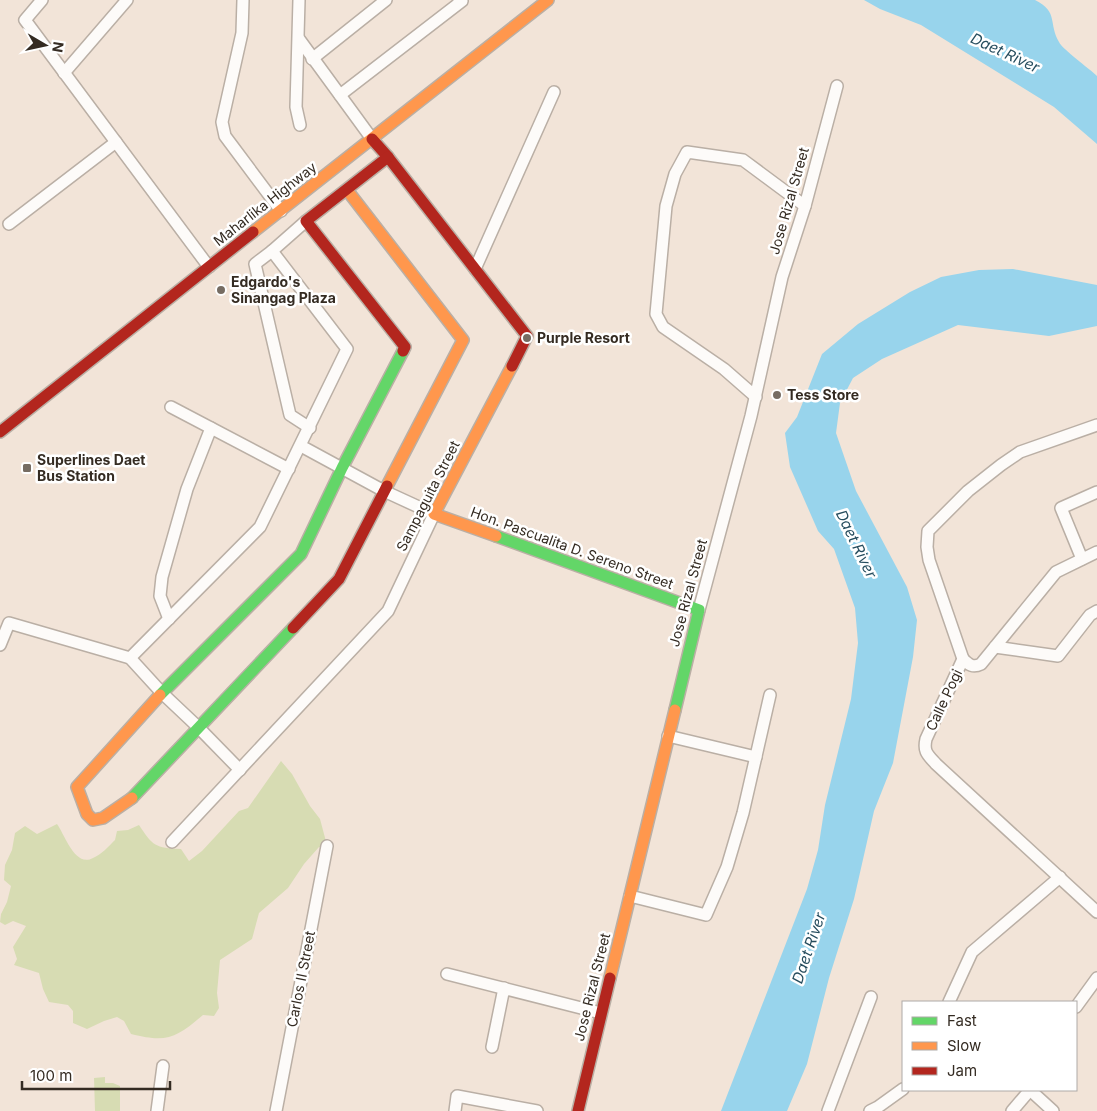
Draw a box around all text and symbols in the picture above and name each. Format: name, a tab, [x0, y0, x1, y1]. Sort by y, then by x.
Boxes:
north arrow	[20, 20, 70, 70]
water label: Daet River	[968, 28, 1043, 77]
text: N	[49, 41, 68, 54]
street label: Jose Rizal Street	[765, 145, 812, 256]
street label: Maharlika Highway	[210, 158, 320, 249]
place label: Edgardo's Sinangag Plaza	[231, 273, 336, 306]
marker: Edgardo's Sinangag Plaza	[215, 284, 227, 296]
place label: Purple Resort	[537, 329, 630, 346]
marker: Purple Resort	[521, 332, 533, 344]
place label: Tess Store	[787, 386, 859, 403]
marker: Tess Store	[771, 389, 783, 401]
street label: Sampaguita Street	[392, 437, 463, 554]
place label: Superlines Daet Bus Station	[37, 451, 145, 484]
marker: Superlines Daet Bus Station	[21, 462, 33, 474]
street label: Hon. Pascualita D. Sereno Street	[468, 503, 676, 592]
water label: Daet River	[832, 507, 881, 581]
street label: Jose Rizal Street	[665, 537, 710, 649]
street label: Calle Pogi	[922, 666, 965, 733]
water label: Daet River	[788, 910, 830, 986]
street label: Carlos II Street	[283, 929, 318, 1028]
street label: Jose Rizal Street	[570, 931, 613, 1043]
legend	[902, 1001, 1077, 1091]
text: Fast	[947, 1011, 977, 1030]
text: Slow	[947, 1036, 981, 1055]
scale bar	[22, 1058, 170, 1090]
text: Jam	[947, 1061, 977, 1080]
text: 100 m	[30, 1066, 72, 1085]

